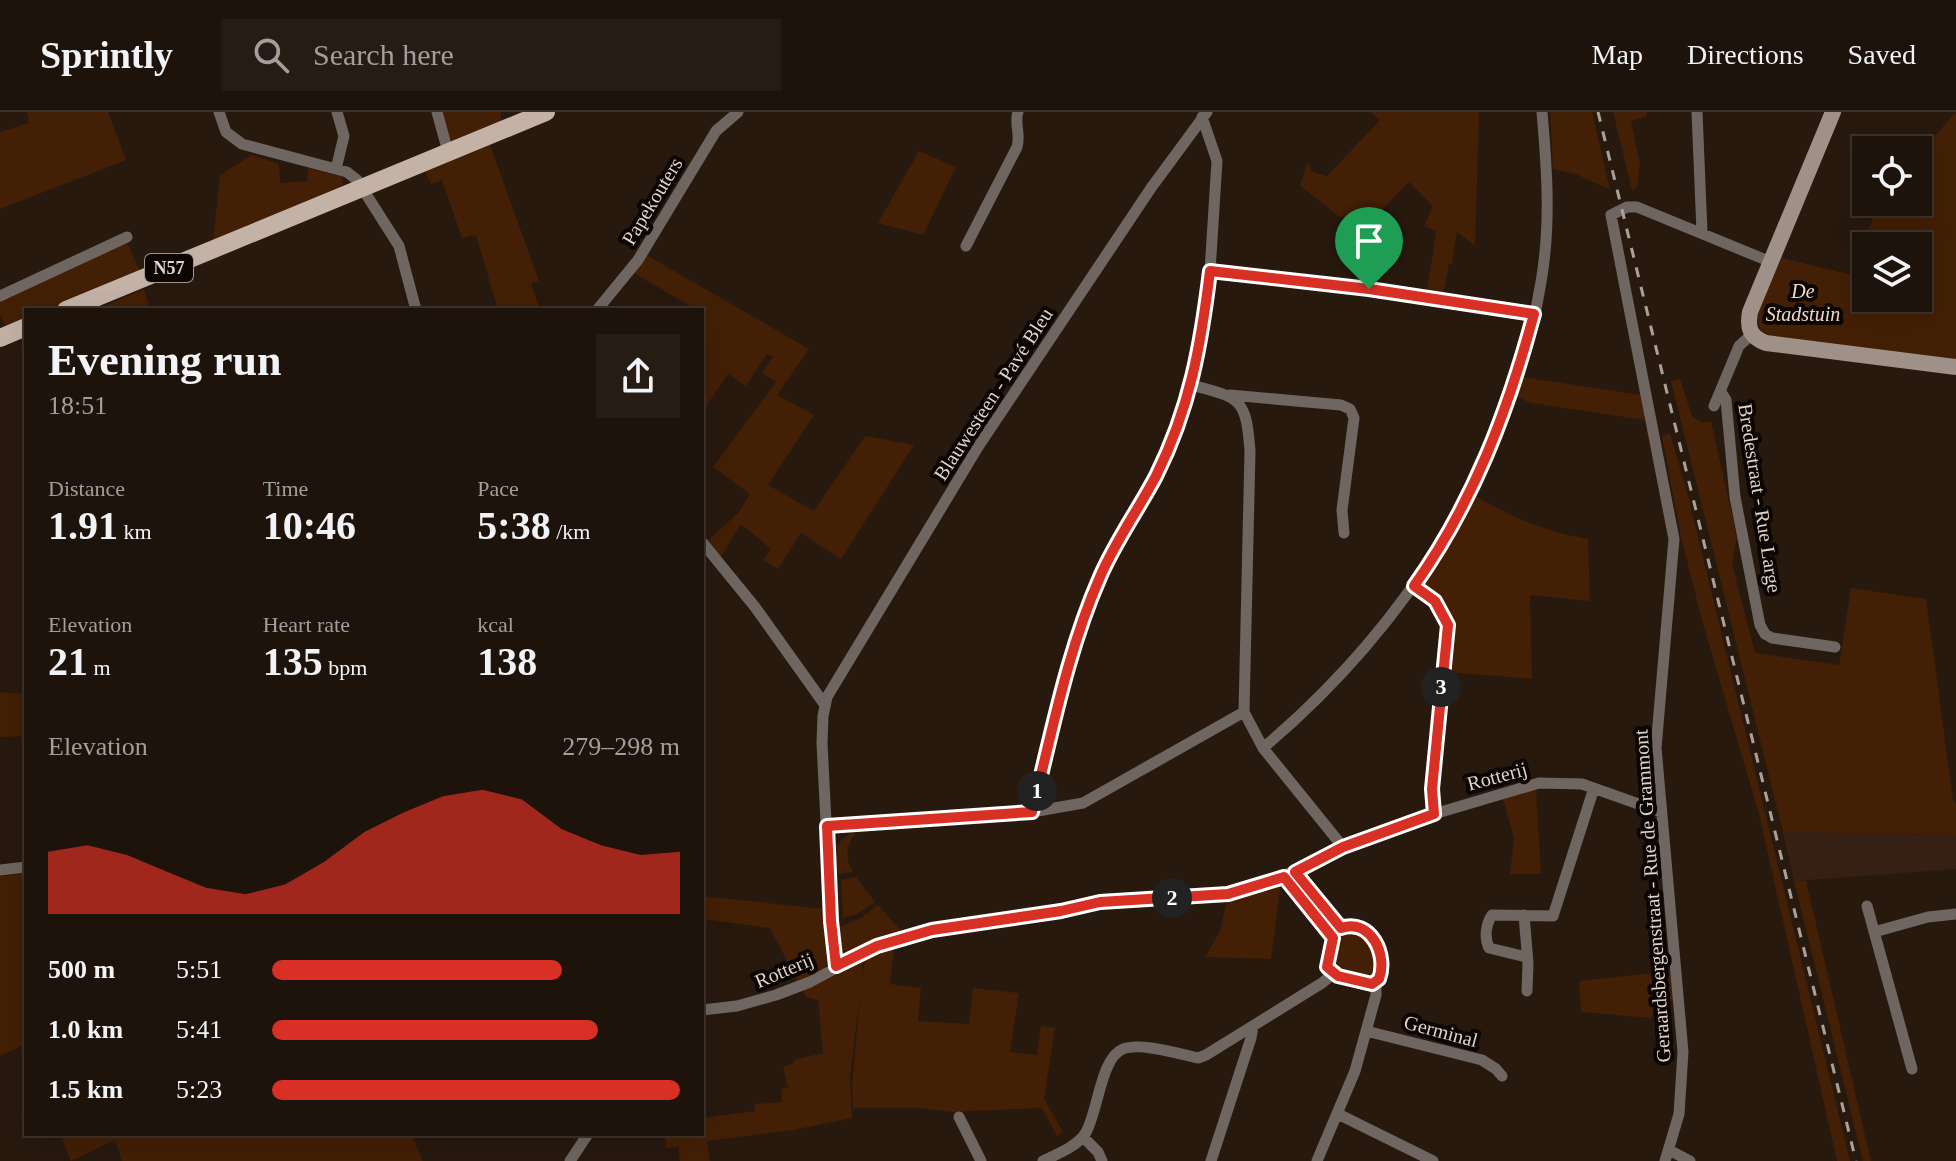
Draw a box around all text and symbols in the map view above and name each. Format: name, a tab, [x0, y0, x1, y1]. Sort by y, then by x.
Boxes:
search box	[221, 19, 781, 91]
icon: search	[249, 33, 293, 77]
text: Sprintly	[40, 34, 173, 76]
text: Search here	[313, 38, 454, 71]
text: Map	[1592, 39, 1643, 70]
text: Directions	[1687, 39, 1804, 70]
text: Saved	[1848, 39, 1916, 70]
map controls	[1852, 136, 1932, 312]
button: locate	[1852, 136, 1932, 216]
street label: Papekouters	[617, 153, 688, 249]
pin	[1335, 207, 1403, 289]
icon: arrive	[1347, 219, 1391, 263]
button: layers	[1852, 232, 1932, 312]
road number: N57	[145, 254, 193, 282]
park label: De Stadstuin	[1766, 280, 1840, 325]
street label: Blauwesteen - Pavé Bleu	[929, 304, 1057, 484]
button: share	[596, 334, 680, 418]
text: Evening run	[48, 336, 282, 385]
text: 18:51	[48, 391, 107, 420]
street label: Bredestraat - Rue Large	[1733, 402, 1786, 594]
text: Distance	[48, 476, 125, 501]
text: Time	[263, 476, 308, 501]
text: Pace	[477, 476, 519, 501]
text: 1.91	[48, 503, 118, 548]
text: 10:46	[263, 503, 356, 548]
text: 5:38	[477, 503, 551, 548]
text: km	[118, 519, 152, 544]
text: /km	[551, 519, 590, 544]
text: Elevation	[48, 612, 132, 637]
text: Heart rate	[263, 612, 350, 637]
text: kcal	[477, 612, 514, 637]
text: 21	[48, 639, 88, 684]
text: 135	[263, 639, 323, 684]
text: 138	[477, 639, 537, 684]
text: m	[88, 655, 111, 680]
text: bpm	[323, 655, 367, 680]
pin: 3	[1421, 667, 1461, 707]
text: 3	[1436, 674, 1447, 699]
street label: Geraardsbergenstraat - Rue de Grammont	[1629, 728, 1676, 1063]
text: Elevation	[48, 732, 148, 761]
text: 279–298 m	[562, 732, 680, 761]
street label: Rotterij	[1465, 757, 1530, 795]
pin: 1	[1017, 771, 1057, 811]
text: 1	[1032, 778, 1043, 803]
pin: 2	[1152, 878, 1192, 918]
text: 2	[1167, 885, 1178, 910]
street label: Rotterij	[752, 948, 817, 993]
text: 500 m	[48, 955, 115, 984]
text: 5:51	[176, 955, 222, 984]
street label: Germinal	[1402, 1011, 1481, 1052]
text: 1.0 km	[48, 1015, 123, 1044]
text: 5:41	[176, 1015, 222, 1044]
text: 1.5 km	[48, 1075, 123, 1104]
text: 5:23	[176, 1075, 222, 1104]

